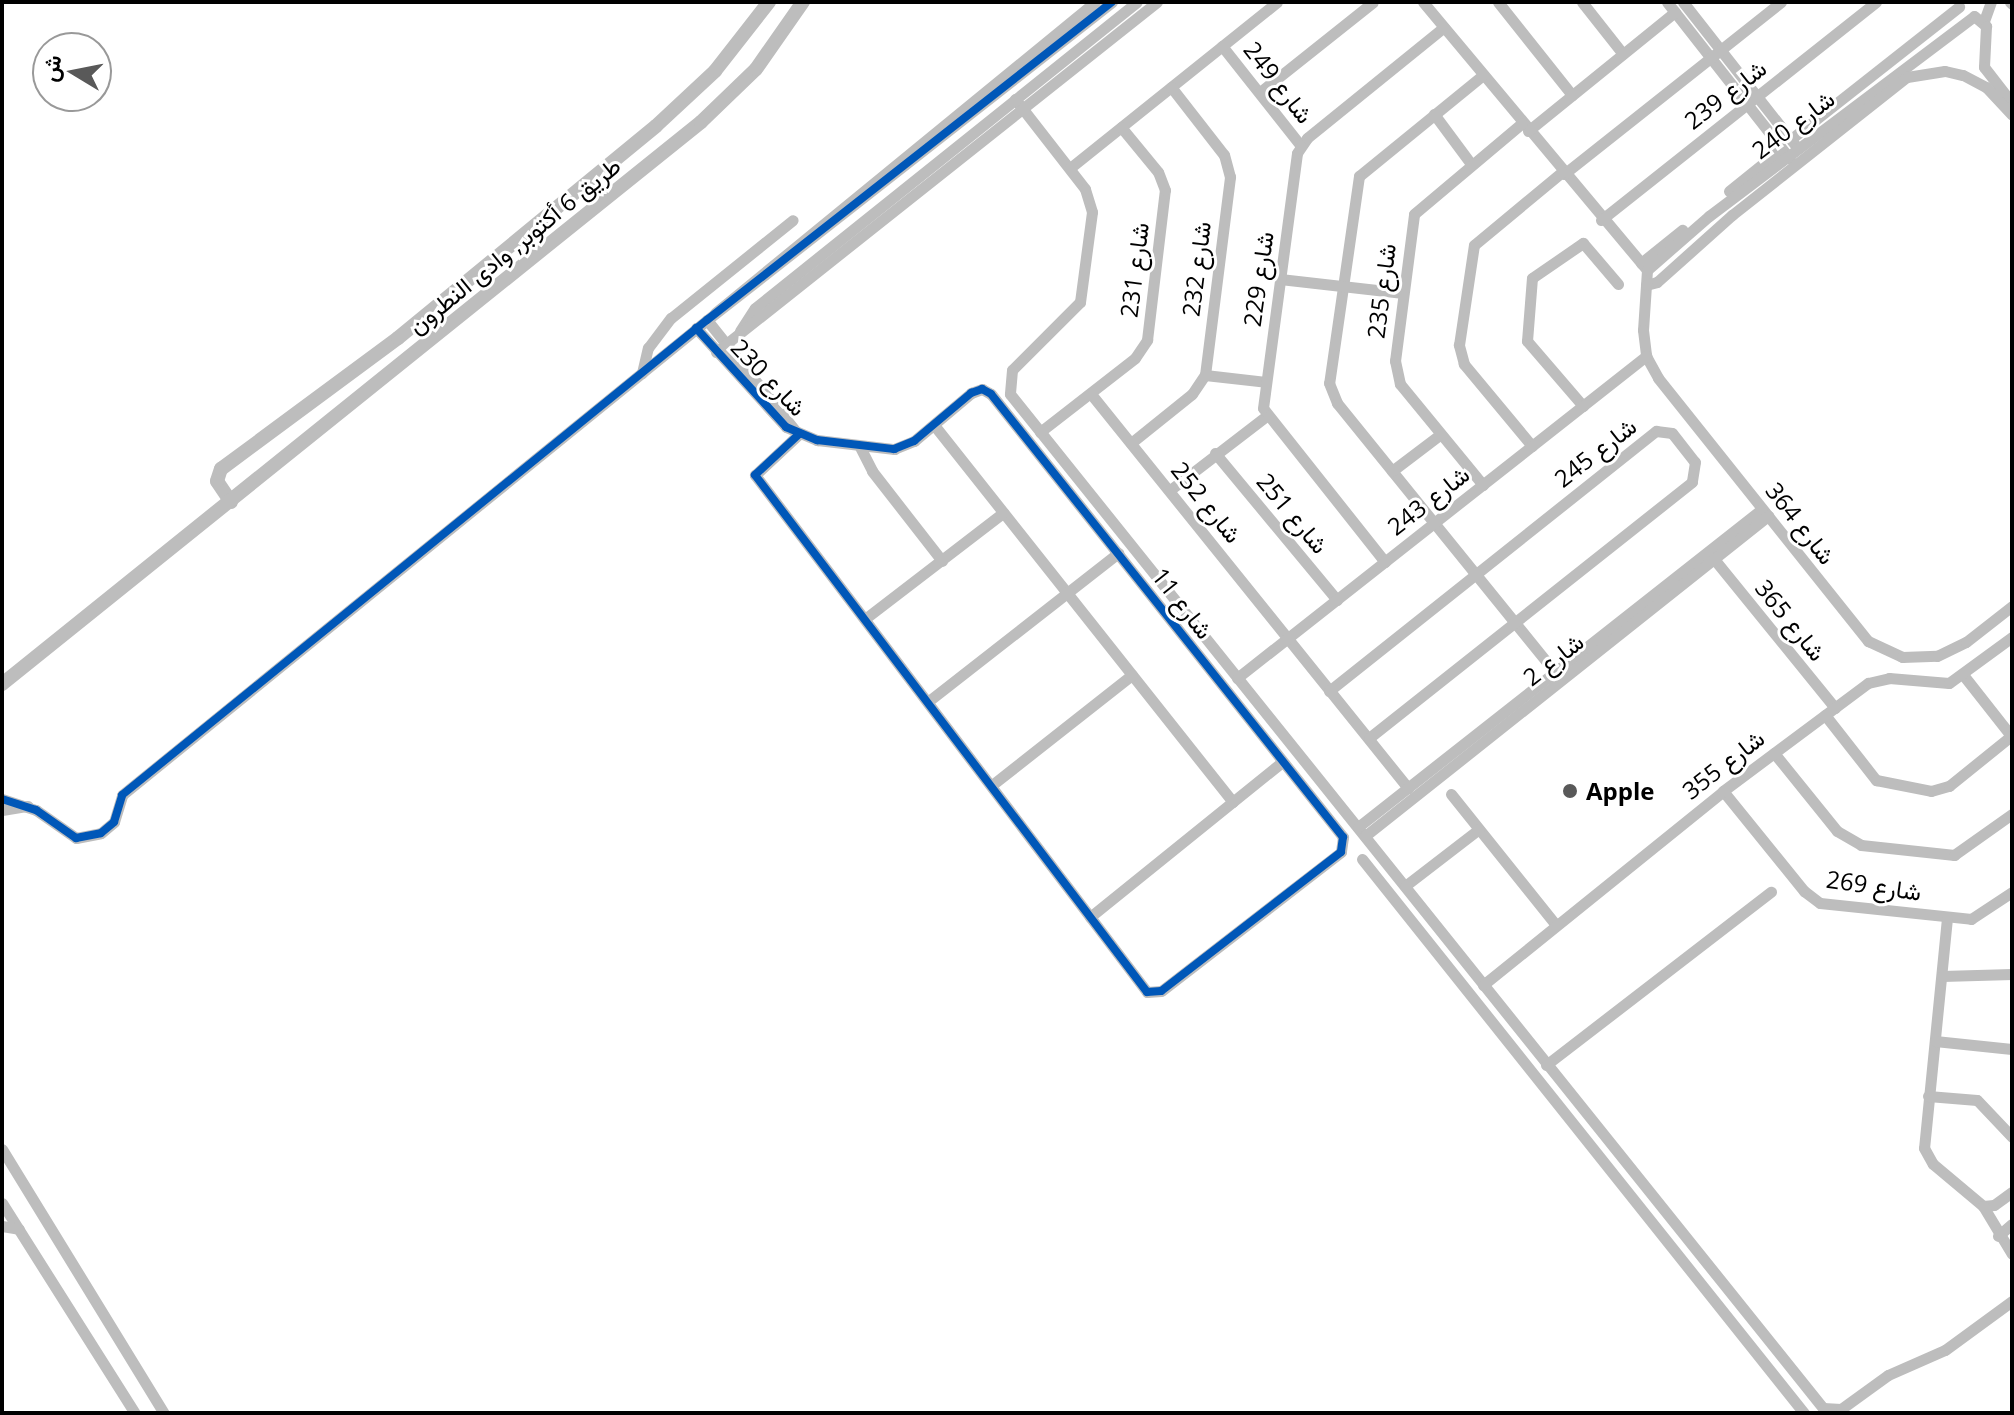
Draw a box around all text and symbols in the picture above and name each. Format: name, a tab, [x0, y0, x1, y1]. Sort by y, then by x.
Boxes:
north arrow	[32, 32, 112, 112]
street label: شارع 249	[1238, 35, 1320, 129]
text: ش	[33, 53, 67, 84]
street label: شارع 239	[1678, 53, 1772, 135]
street label: شارع 240	[1746, 84, 1840, 164]
street label: طريق 6 أكتوبر, وادى النطرون	[402, 150, 626, 340]
street label: شارع 232	[1176, 220, 1216, 318]
street label: شارع 231	[1114, 221, 1154, 319]
street label: شارع 229	[1237, 230, 1279, 328]
street label: شارع 235	[1361, 242, 1401, 340]
street label: شارع 230	[725, 333, 813, 421]
street label: شارع 245	[1548, 411, 1642, 493]
street label: شارع 252	[1166, 456, 1248, 548]
street label: شارع 243	[1381, 459, 1475, 541]
street label: شارع 251	[1251, 467, 1335, 559]
street label: شارع 364	[1760, 476, 1842, 570]
street label: شارع 11	[1146, 562, 1220, 644]
street label: شارع 365	[1750, 574, 1832, 666]
street label: شارع 2	[1517, 627, 1589, 691]
street label: شارع 355	[1676, 723, 1770, 805]
place label: Apple	[1586, 777, 1654, 805]
marker: Apple	[1561, 782, 1579, 800]
street label: شارع 269	[1825, 864, 1923, 906]

